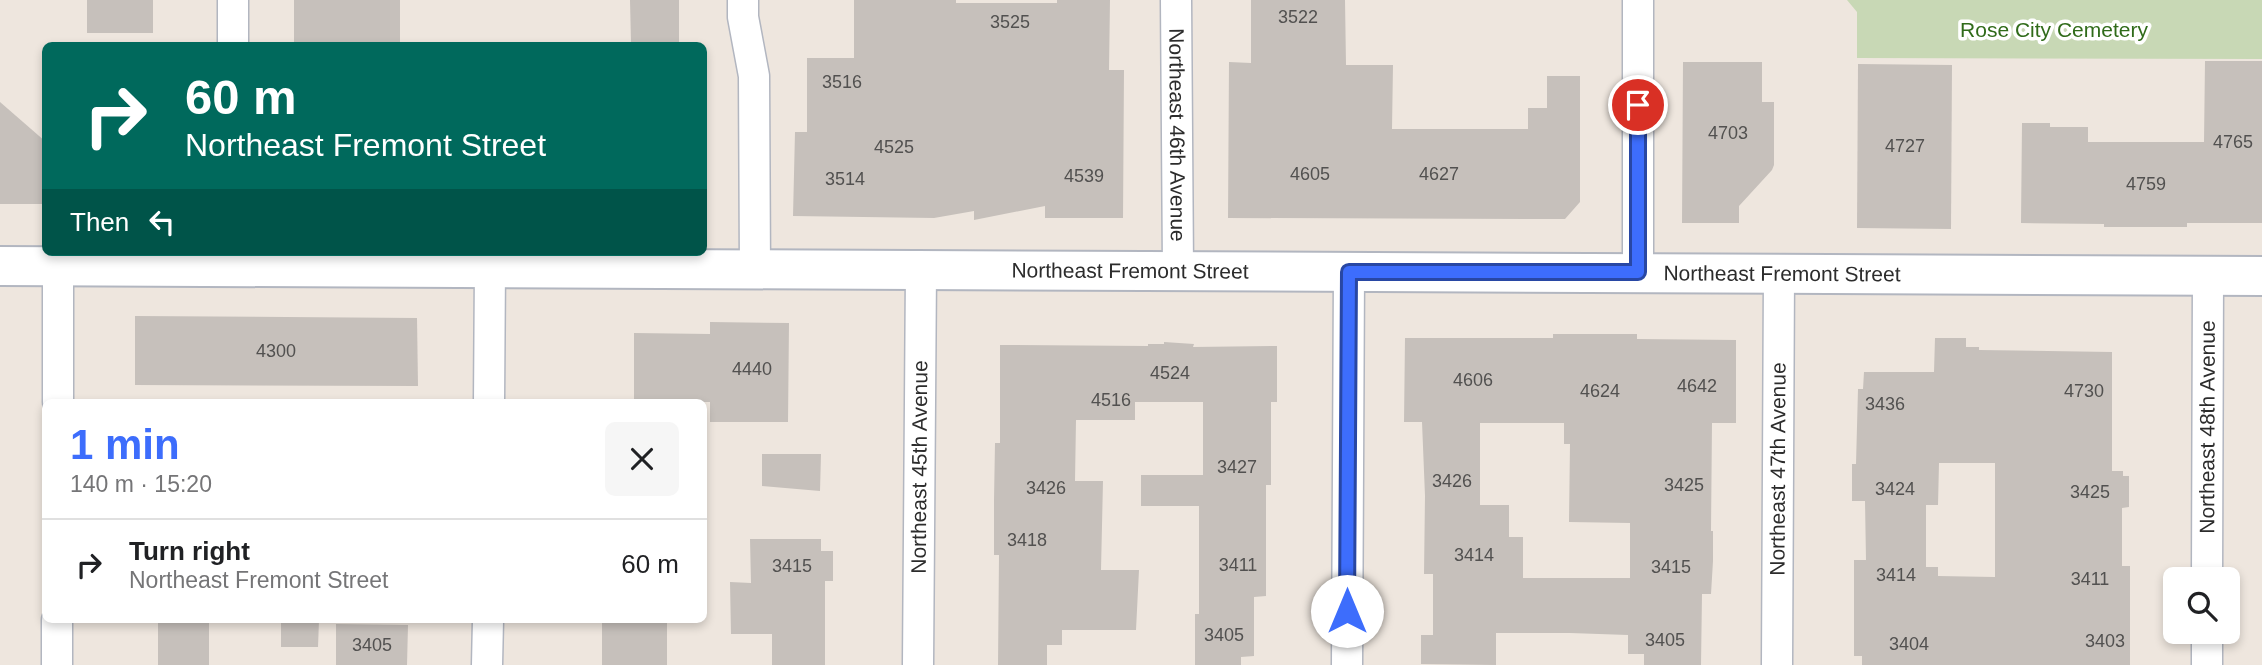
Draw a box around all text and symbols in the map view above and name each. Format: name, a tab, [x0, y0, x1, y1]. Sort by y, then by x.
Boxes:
house number: 3522	[1278, 7, 1318, 27]
house number: 3525	[990, 12, 1030, 32]
park label: Rose City Cemetery	[1960, 18, 2148, 41]
street label: Northeast 46th Avenue	[1165, 28, 1190, 242]
icon: right	[70, 70, 161, 161]
text: 60 m	[185, 70, 297, 124]
house number: 3516	[822, 72, 862, 92]
pin	[1608, 75, 1668, 135]
icon: arrive	[1619, 86, 1657, 124]
house number: 4703	[1708, 123, 1748, 143]
text: Northeast Fremont Street	[185, 127, 546, 163]
house number: 4765	[2213, 132, 2253, 152]
house number: 4727	[1885, 136, 1925, 156]
house number: 4525	[874, 137, 914, 157]
house number: 4605	[1290, 164, 1330, 184]
house number: 4627	[1419, 164, 1459, 184]
house number: 4539	[1064, 166, 1104, 186]
house number: 3514	[825, 169, 865, 189]
house number: 4759	[2126, 174, 2166, 194]
icon: left	[143, 203, 181, 241]
text: Then	[70, 207, 129, 237]
street label: Northeast Fremont Street	[1011, 258, 1249, 283]
street label: Northeast Fremont Street	[1663, 261, 1901, 285]
street label: Northeast 48th Avenue	[2195, 320, 2219, 534]
house number: 4300	[256, 341, 296, 361]
house number: 4440	[732, 359, 772, 379]
street label: Northeast 45th Avenue	[907, 360, 931, 574]
street label: Northeast 47th Avenue	[1765, 362, 1790, 576]
house number: 4524	[1150, 363, 1190, 383]
house number: 4606	[1453, 370, 1493, 390]
house number: 4642	[1677, 376, 1717, 396]
house number: 4624	[1580, 381, 1620, 401]
house number: 4730	[2064, 381, 2104, 401]
house number: 4516	[1091, 390, 1131, 410]
house number: 3436	[1865, 394, 1905, 414]
text: 1 min	[70, 421, 180, 468]
button: close	[605, 422, 679, 496]
house number: 3427	[1217, 457, 1257, 477]
text: 140 m · 15:20	[70, 471, 212, 497]
house number: 3426	[1432, 471, 1472, 491]
house number: 3425	[1664, 475, 1704, 495]
house number: 3426	[1026, 478, 1066, 498]
house number: 3424	[1875, 479, 1915, 499]
house number: 3425	[2070, 482, 2110, 502]
house number: 3418	[1007, 530, 1047, 550]
text: Turn right	[129, 536, 250, 566]
house number: 3414	[1454, 545, 1494, 565]
icon: right	[70, 546, 108, 584]
text: 60 m	[621, 549, 679, 579]
house number: 3411	[1219, 555, 1257, 575]
house number: 3415	[772, 556, 812, 576]
house number: 3415	[1651, 557, 1691, 577]
house number: 3414	[1876, 565, 1916, 585]
text: Northeast Fremont Street	[129, 567, 389, 593]
map controls	[2163, 567, 2240, 644]
button: search	[2163, 567, 2240, 644]
house number: 3411	[2071, 569, 2109, 589]
position arrow	[1310, 574, 1384, 648]
house number: 3405	[1204, 625, 1244, 645]
house number: 3405	[1645, 630, 1685, 650]
house number: 3403	[2085, 631, 2125, 651]
house number: 3404	[1889, 634, 1929, 654]
house number: 3405	[352, 635, 392, 655]

